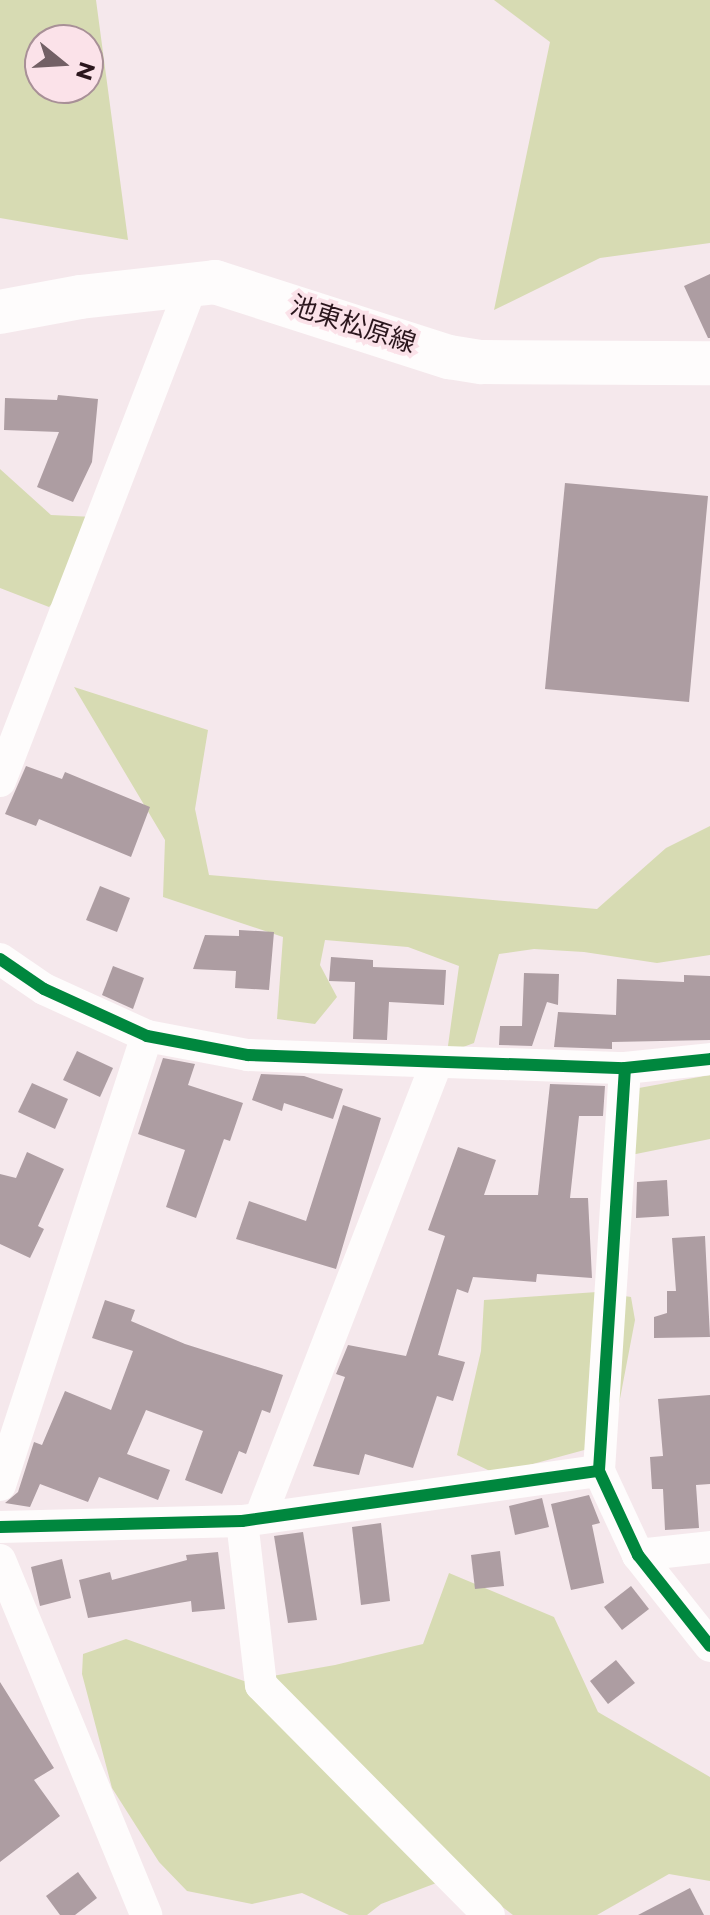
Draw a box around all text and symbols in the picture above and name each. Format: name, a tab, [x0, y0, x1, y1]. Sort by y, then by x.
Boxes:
north arrow	[24, 24, 104, 104]
text: N	[70, 58, 101, 84]
street label: 池東松原線	[286, 290, 420, 360]

